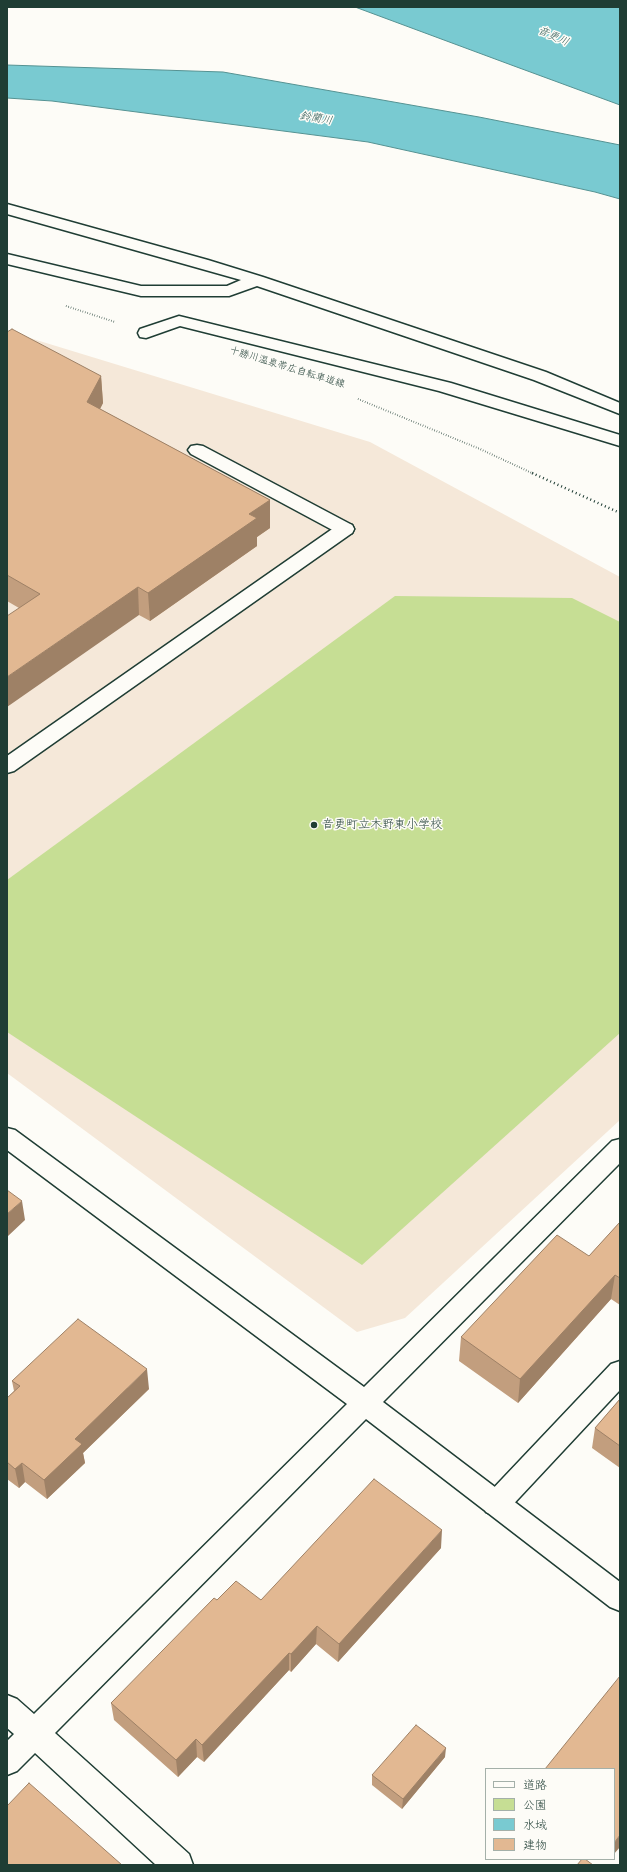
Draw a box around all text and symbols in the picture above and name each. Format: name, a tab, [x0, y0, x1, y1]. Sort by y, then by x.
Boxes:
water label: 音更川	[535, 24, 571, 50]
water label: 鈴蘭川	[299, 110, 333, 128]
street label: 十勝川温泉帯広自転車道線	[228, 345, 346, 391]
place label: 音更町立木野東小学校	[322, 818, 442, 832]
marker: 音更町立木野東小学校	[309, 820, 319, 830]
legend	[485, 1768, 615, 1860]
text: 道路	[523, 1777, 547, 1794]
text: 公園	[523, 1797, 547, 1814]
text: 水域	[523, 1817, 547, 1834]
text: 建物	[523, 1837, 547, 1854]

